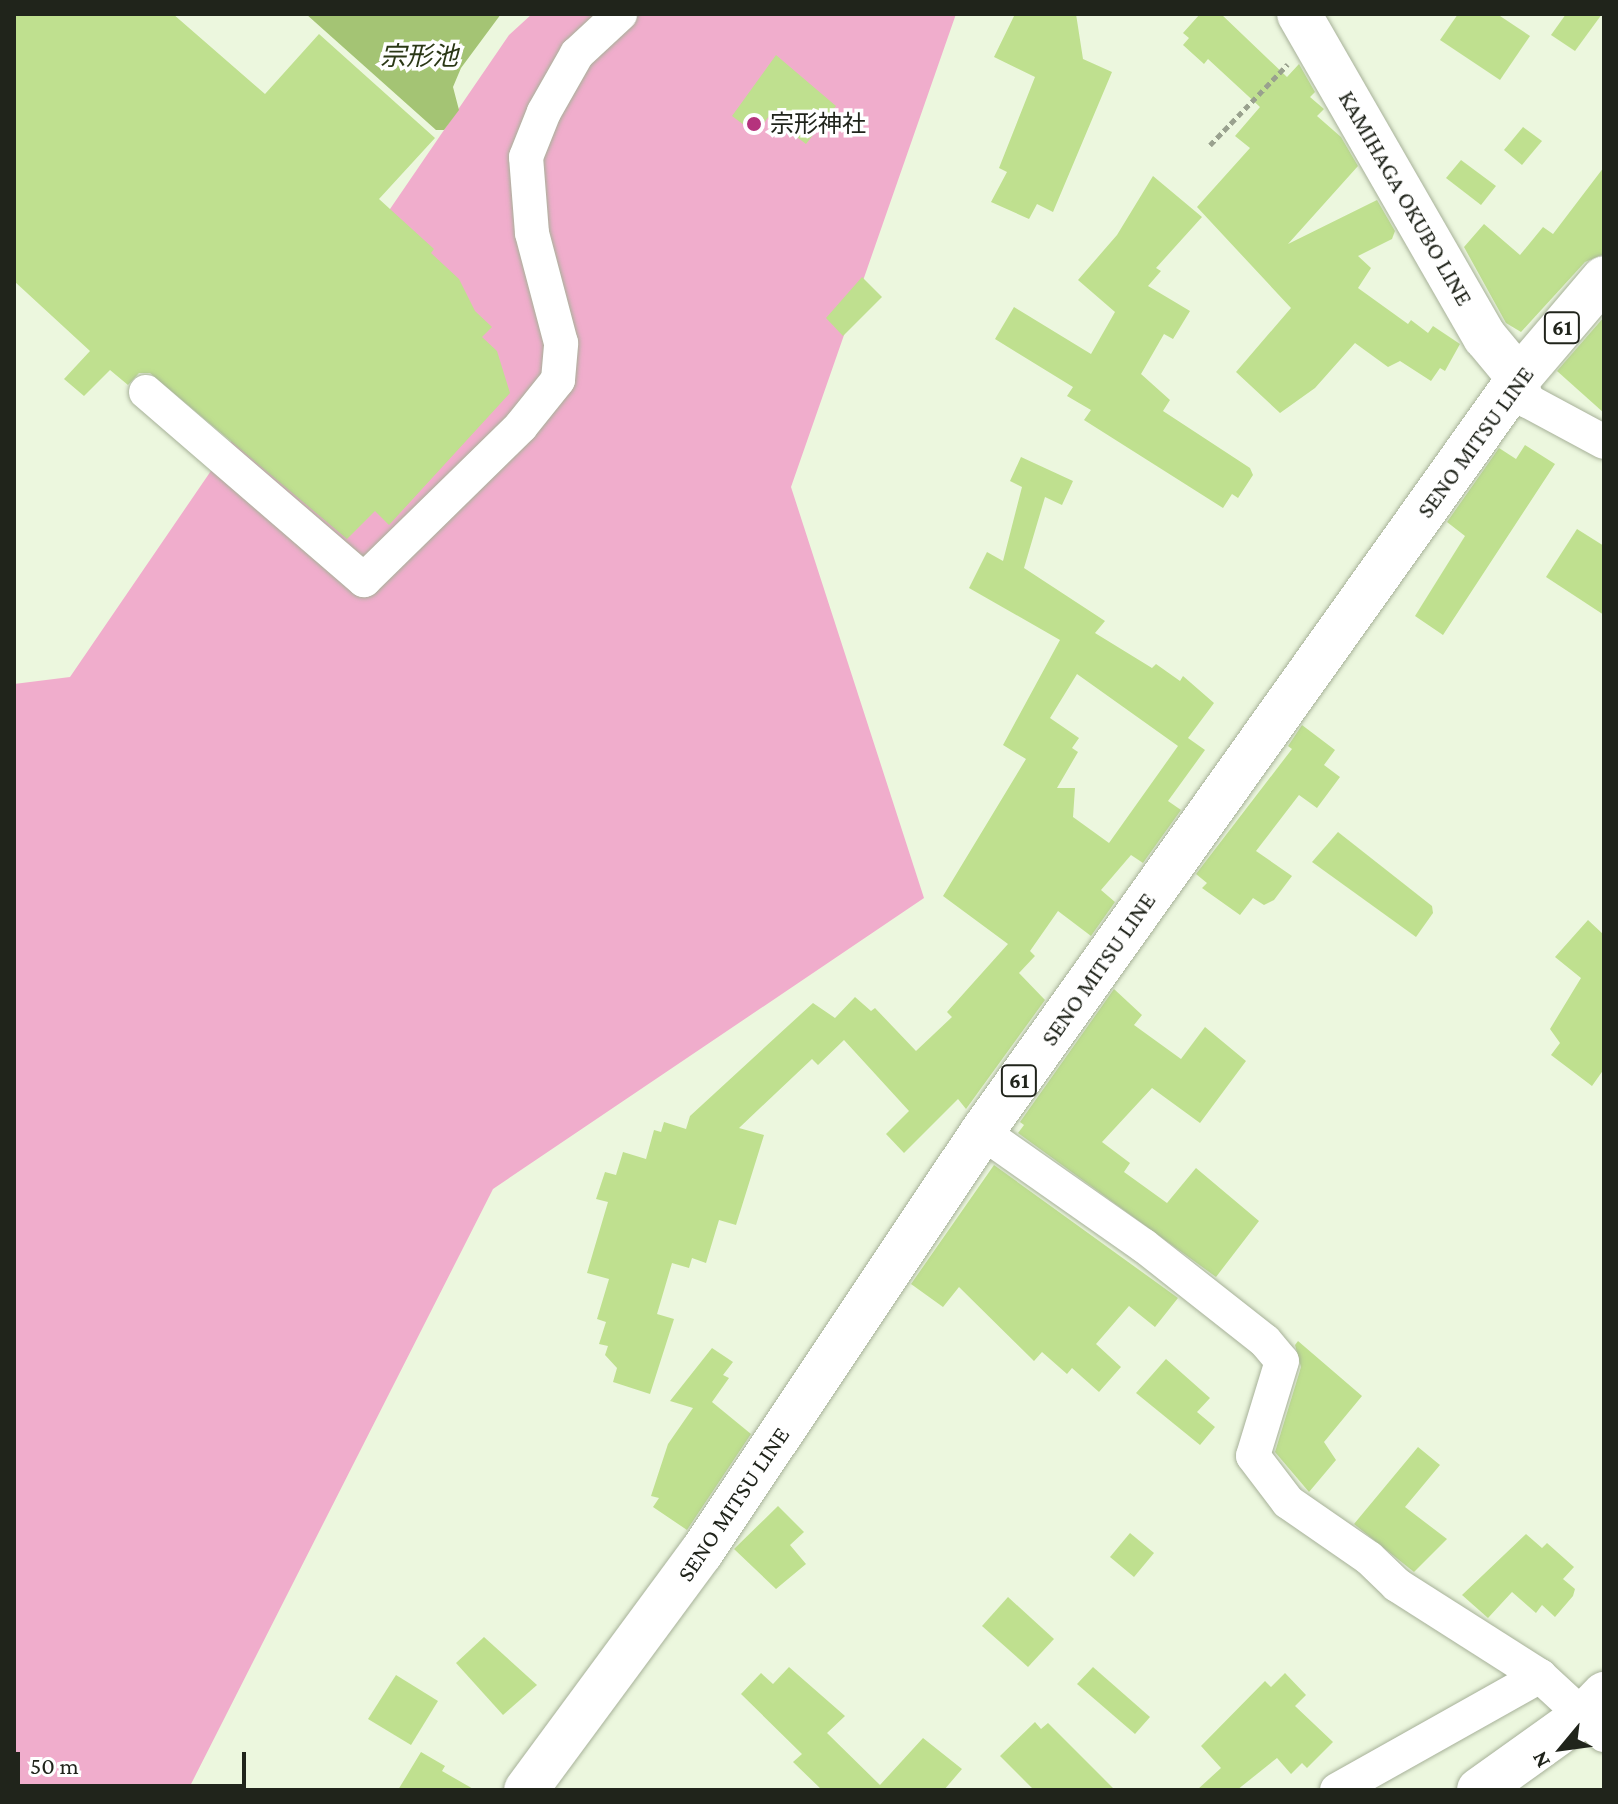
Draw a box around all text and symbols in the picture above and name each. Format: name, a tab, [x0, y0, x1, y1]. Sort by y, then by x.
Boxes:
water label: 宗形池	[380, 41, 458, 73]
street label: KAMIHAGA OKUBO LINE	[1333, 85, 1479, 311]
place label: 宗形神社	[770, 110, 866, 138]
marker: 宗形神社	[745, 115, 763, 133]
road number: 61	[1542, 310, 1582, 346]
street label: SENO MITSU LINE	[1410, 361, 1540, 523]
street label: SENO MITSU LINE	[1035, 887, 1161, 1051]
road number: 61	[999, 1063, 1039, 1099]
street label: SENO MITSU LINE	[671, 1421, 795, 1587]
north arrow	[1522, 1708, 1602, 1788]
scale bar	[20, 1736, 250, 1786]
text: N	[1526, 1747, 1555, 1772]
text: 50 m	[30, 1752, 79, 1779]

